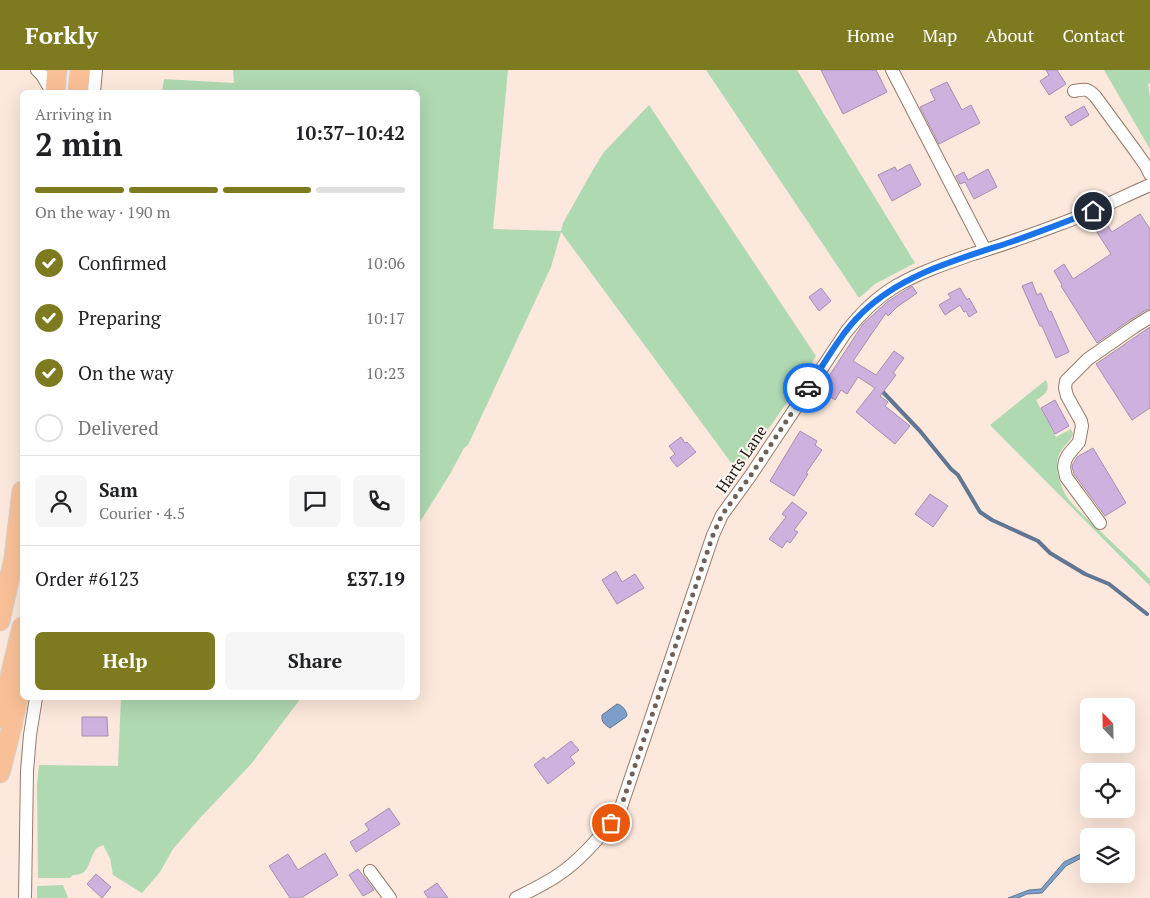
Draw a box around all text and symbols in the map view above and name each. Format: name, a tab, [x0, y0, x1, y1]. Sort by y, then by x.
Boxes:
text: Forkly	[25, 19, 98, 51]
text: Home	[847, 23, 894, 47]
text: Map	[922, 23, 957, 47]
text: About	[985, 23, 1034, 47]
text: Contact	[1062, 23, 1125, 47]
text: Arriving in	[35, 103, 112, 125]
text: 10:37–10:42	[295, 120, 405, 145]
text: 2 min	[35, 123, 123, 165]
pin	[1072, 190, 1114, 232]
icon: home	[1079, 197, 1107, 225]
text: On the way · 190 m	[35, 201, 170, 223]
icon: check	[35, 249, 63, 277]
text: Confirmed	[78, 250, 167, 275]
text: 10:06	[366, 252, 405, 274]
icon: check	[35, 304, 63, 332]
text: Preparing	[78, 305, 161, 330]
text: 10:17	[366, 307, 405, 329]
icon: check	[35, 359, 63, 387]
text: On the way	[78, 360, 173, 385]
text: 10:23	[366, 362, 405, 384]
courier	[783, 363, 833, 413]
icon: car	[794, 374, 822, 402]
text: Delivered	[78, 415, 159, 440]
street label: Harts Lane	[710, 421, 772, 497]
button: person	[35, 475, 87, 527]
button: chat	[289, 475, 341, 527]
button: phone	[353, 475, 405, 527]
text: Sam	[99, 477, 138, 502]
text: Courier · 4.5	[99, 502, 185, 524]
text: Order #6123	[35, 566, 139, 591]
text: £37.19	[347, 566, 405, 591]
button: Help	[35, 632, 215, 690]
button: Share	[225, 632, 405, 690]
north arrow	[1080, 698, 1135, 752]
map controls	[1080, 698, 1135, 883]
button: locate	[1080, 763, 1135, 818]
pin	[590, 802, 632, 844]
icon: bag	[597, 809, 625, 837]
button: layers	[1080, 828, 1135, 883]

